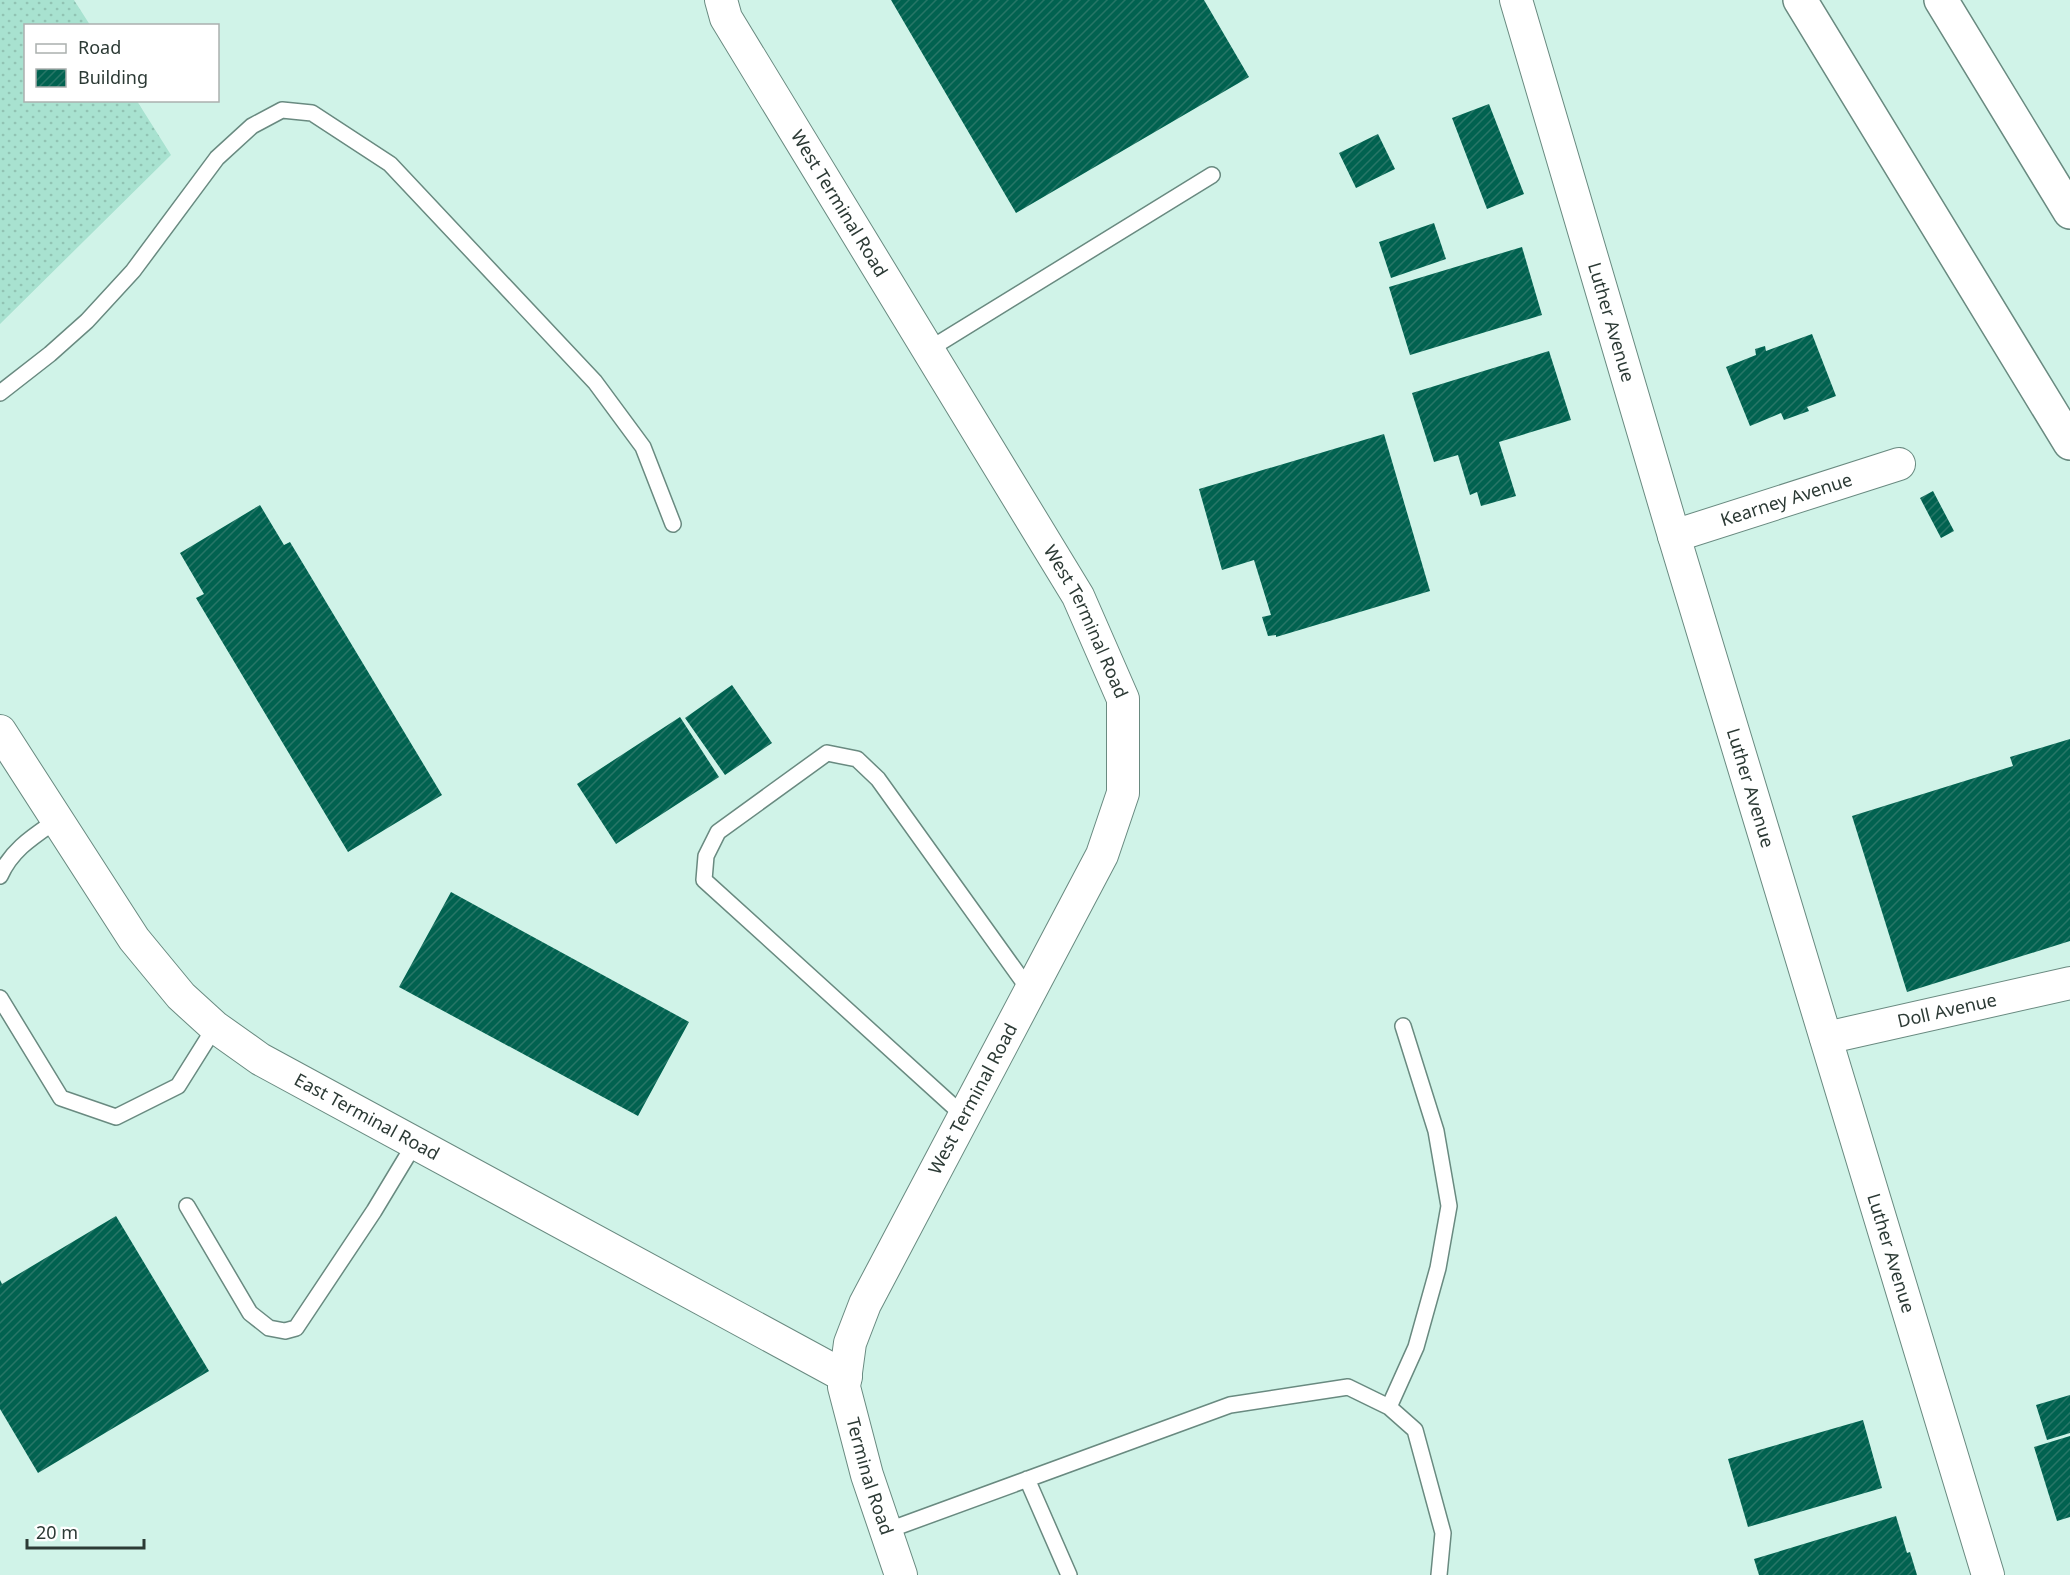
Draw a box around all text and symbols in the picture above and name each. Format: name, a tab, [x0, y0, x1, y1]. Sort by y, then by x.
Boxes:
legend	[24, 24, 219, 102]
text: Road	[78, 35, 121, 59]
text: Building	[78, 65, 148, 89]
street label: West Terminal Road	[786, 125, 894, 281]
street label: Luther Avenue	[1583, 259, 1641, 385]
street label: Kearney Avenue	[1717, 467, 1855, 531]
street label: West Terminal Road	[1039, 540, 1134, 702]
street label: Luther Avenue	[1722, 725, 1780, 850]
street label: Doll Avenue	[1895, 987, 1999, 1033]
street label: West Terminal Road	[922, 1019, 1022, 1178]
street label: East Terminal Road	[290, 1067, 444, 1165]
street label: Luther Avenue	[1862, 1190, 1921, 1316]
street label: Terminal Road	[841, 1415, 899, 1538]
scale bar	[27, 1512, 144, 1550]
text: 20 m	[36, 1520, 78, 1544]

